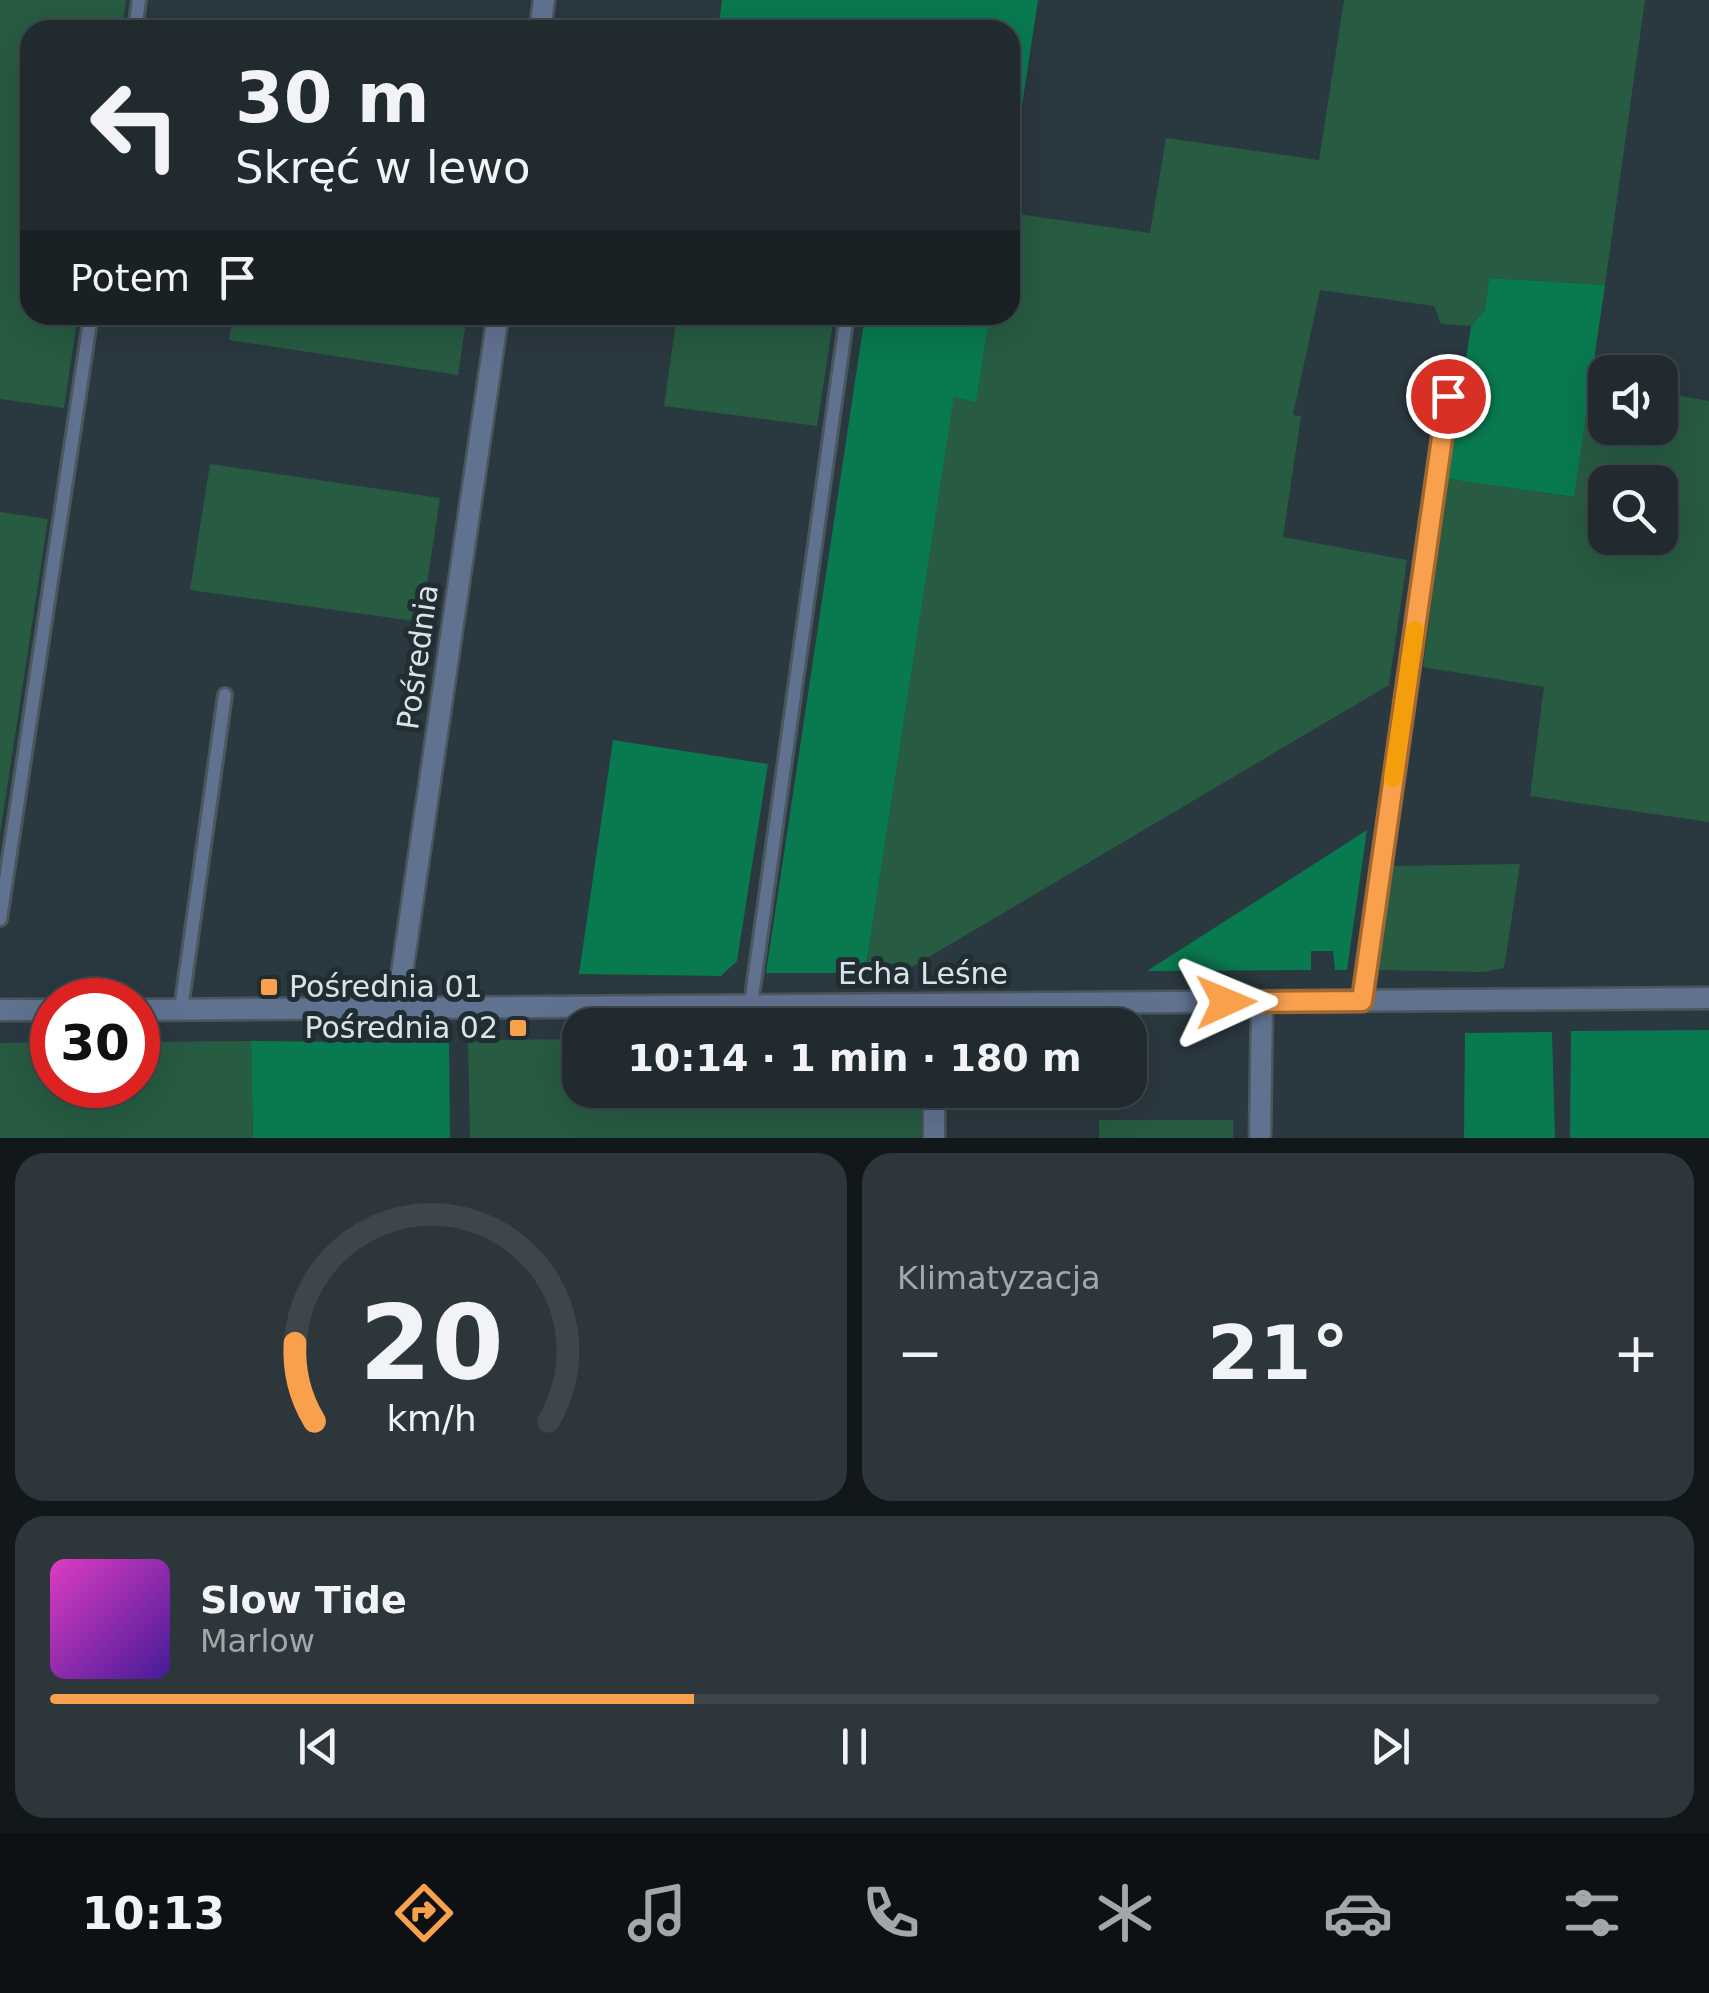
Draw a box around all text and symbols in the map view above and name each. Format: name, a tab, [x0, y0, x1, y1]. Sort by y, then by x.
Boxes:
text: 30 m	[235, 57, 430, 139]
icon: left	[70, 60, 200, 190]
text: Skręć w lewo	[235, 141, 531, 194]
icon: arrive	[210, 250, 265, 305]
text: Potem	[70, 256, 190, 300]
pin	[1406, 354, 1491, 439]
map controls	[1588, 355, 1678, 555]
button: sound	[1588, 355, 1678, 445]
icon: arrive	[1421, 369, 1476, 424]
button: search	[1588, 465, 1678, 555]
street label: Pośrednia	[390, 582, 445, 732]
position arrow	[1174, 950, 1278, 1054]
street label: Echa Leśne	[838, 956, 1008, 991]
place label: Pośrednia 01	[289, 969, 483, 1004]
marker: Pośrednia 01	[258, 976, 280, 998]
speed limit sign: 30	[30, 978, 160, 1108]
place label: Pośrednia 02	[304, 1010, 498, 1045]
marker: Pośrednia 02	[507, 1017, 529, 1039]
text: 10:14 · 1 min · 180 m	[627, 1036, 1082, 1080]
text: Klimatyzacja	[897, 1259, 1101, 1297]
text: 20	[359, 1282, 503, 1404]
text: 21°	[1207, 1309, 1349, 1397]
text: −	[897, 1321, 943, 1385]
text: +	[1613, 1321, 1659, 1385]
text: km/h	[386, 1398, 476, 1439]
text: Slow Tide	[200, 1578, 407, 1622]
text: Marlow	[200, 1622, 315, 1660]
icon: previous	[291, 1719, 346, 1774]
icon: pause	[827, 1719, 882, 1774]
icon: next	[1363, 1719, 1418, 1774]
icon: directions	[389, 1878, 459, 1948]
icon: music	[622, 1878, 692, 1948]
icon: phone	[856, 1878, 926, 1948]
icon: climate	[1090, 1878, 1160, 1948]
icon: car	[1323, 1878, 1393, 1948]
icon: filters	[1557, 1878, 1627, 1948]
text: 10:13	[82, 1887, 225, 1940]

